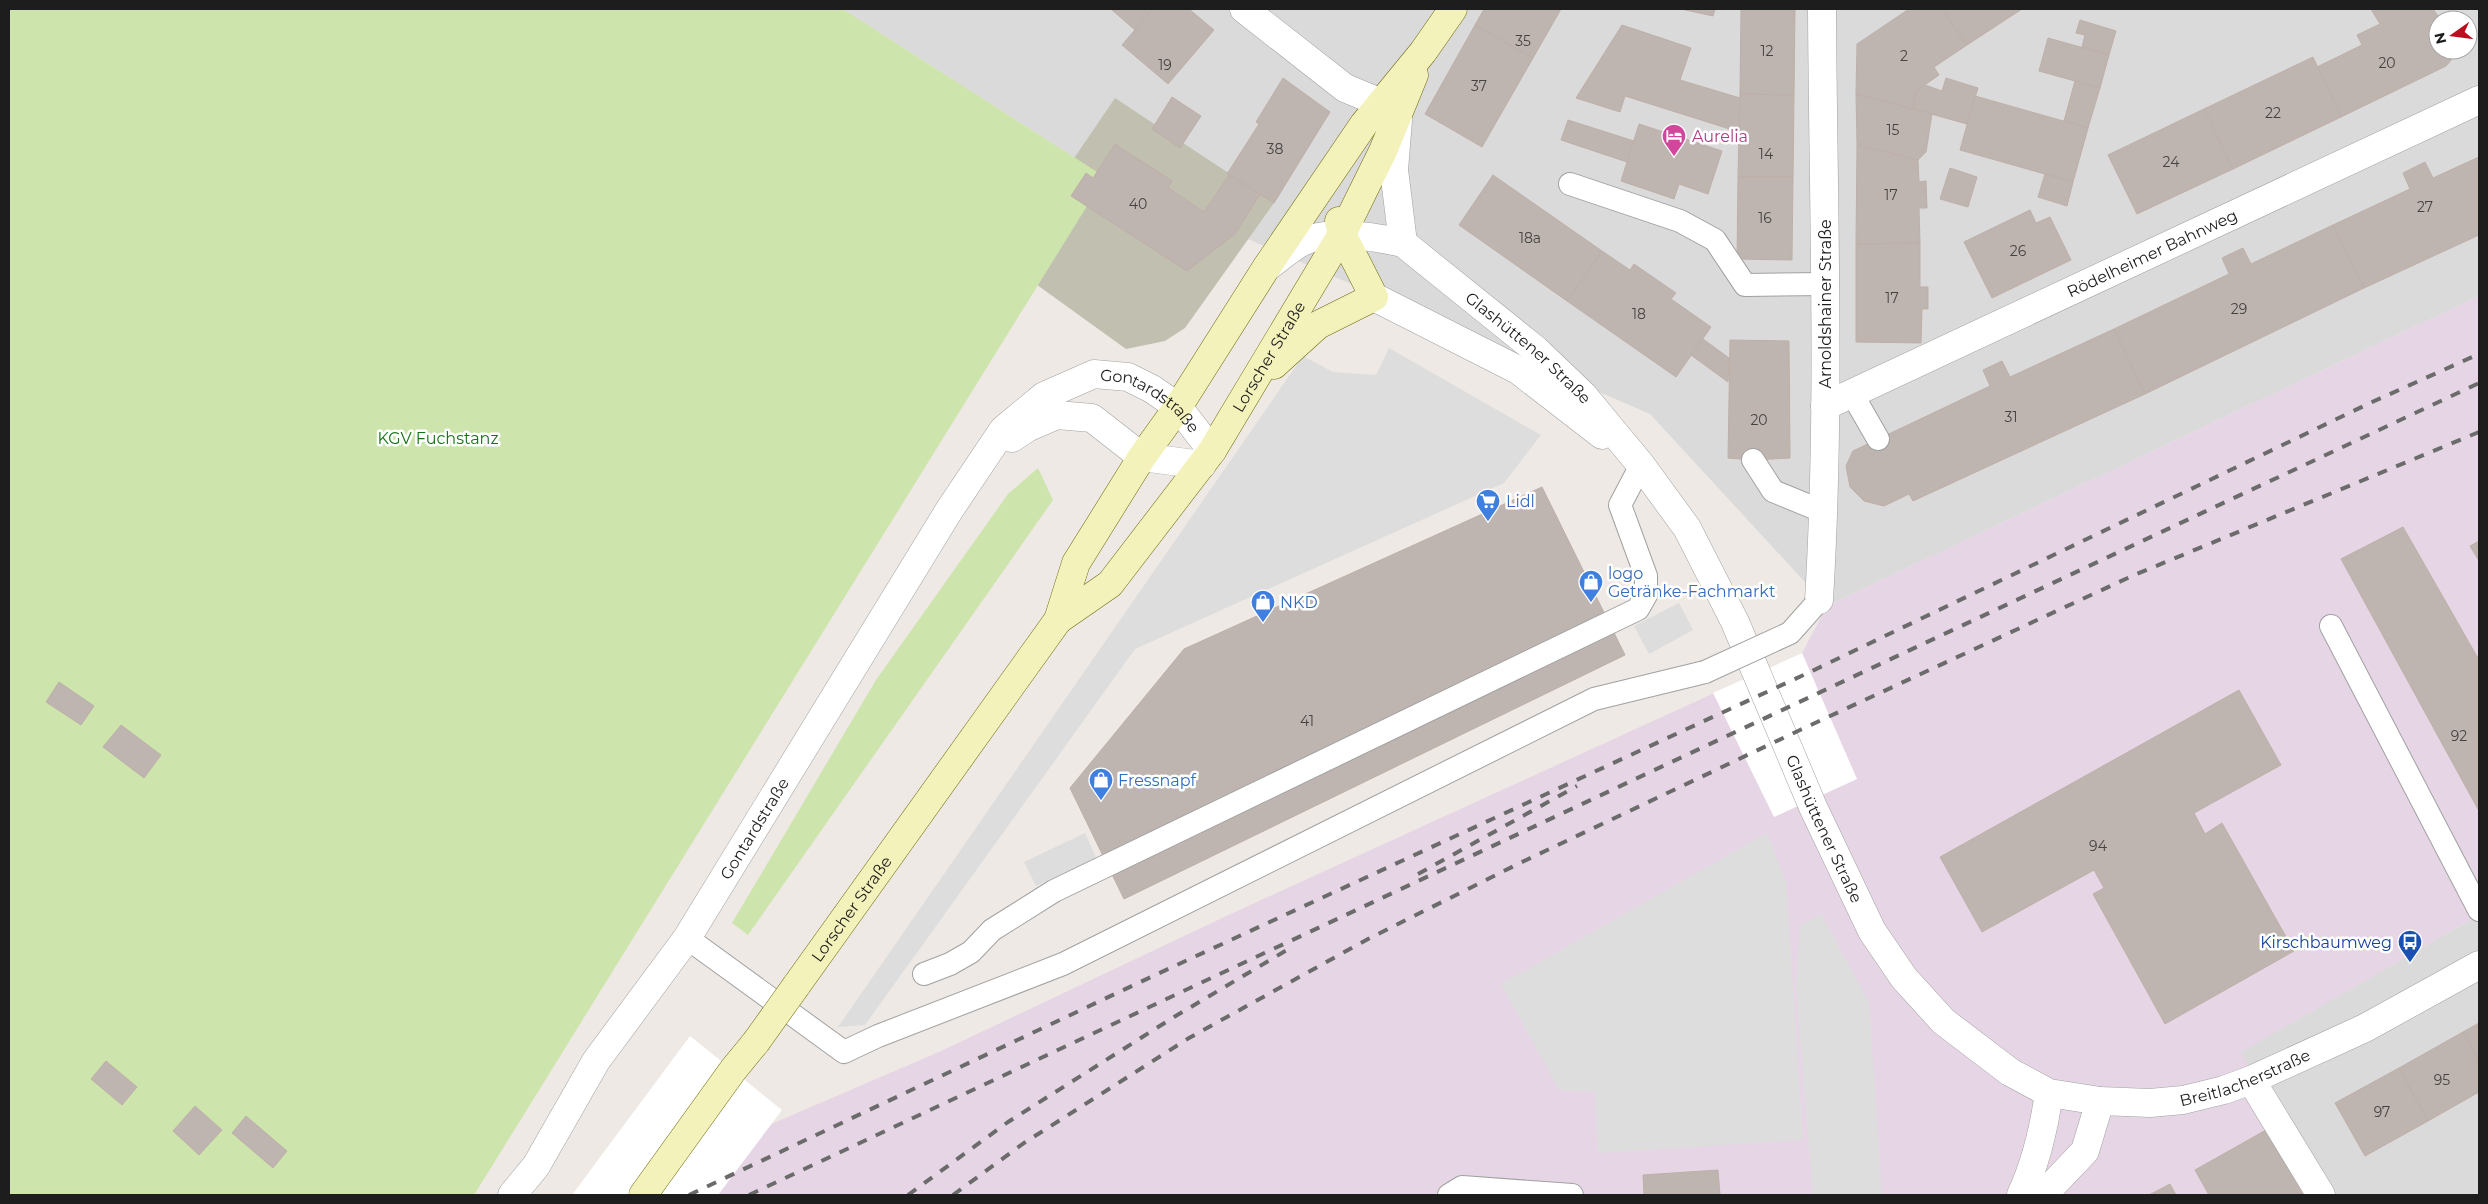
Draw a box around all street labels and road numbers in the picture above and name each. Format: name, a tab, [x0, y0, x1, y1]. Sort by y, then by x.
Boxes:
street label: Rödelheimer Bahnweg	[2064, 205, 2240, 301]
street label: Arnoldshainer Straße	[1816, 219, 1835, 389]
street label: Glashüttener Straße	[1462, 288, 1595, 407]
street label: Lorscher Straße	[1228, 298, 1309, 415]
street label: Gontardstraße	[1099, 365, 1204, 436]
street label: Glashüttener Straße	[1782, 752, 1867, 906]
street label: Gontardstraße	[716, 774, 792, 883]
street label: Lorscher Straße	[807, 852, 896, 965]
street label: Breitlacherstraße	[2178, 1045, 2313, 1110]

